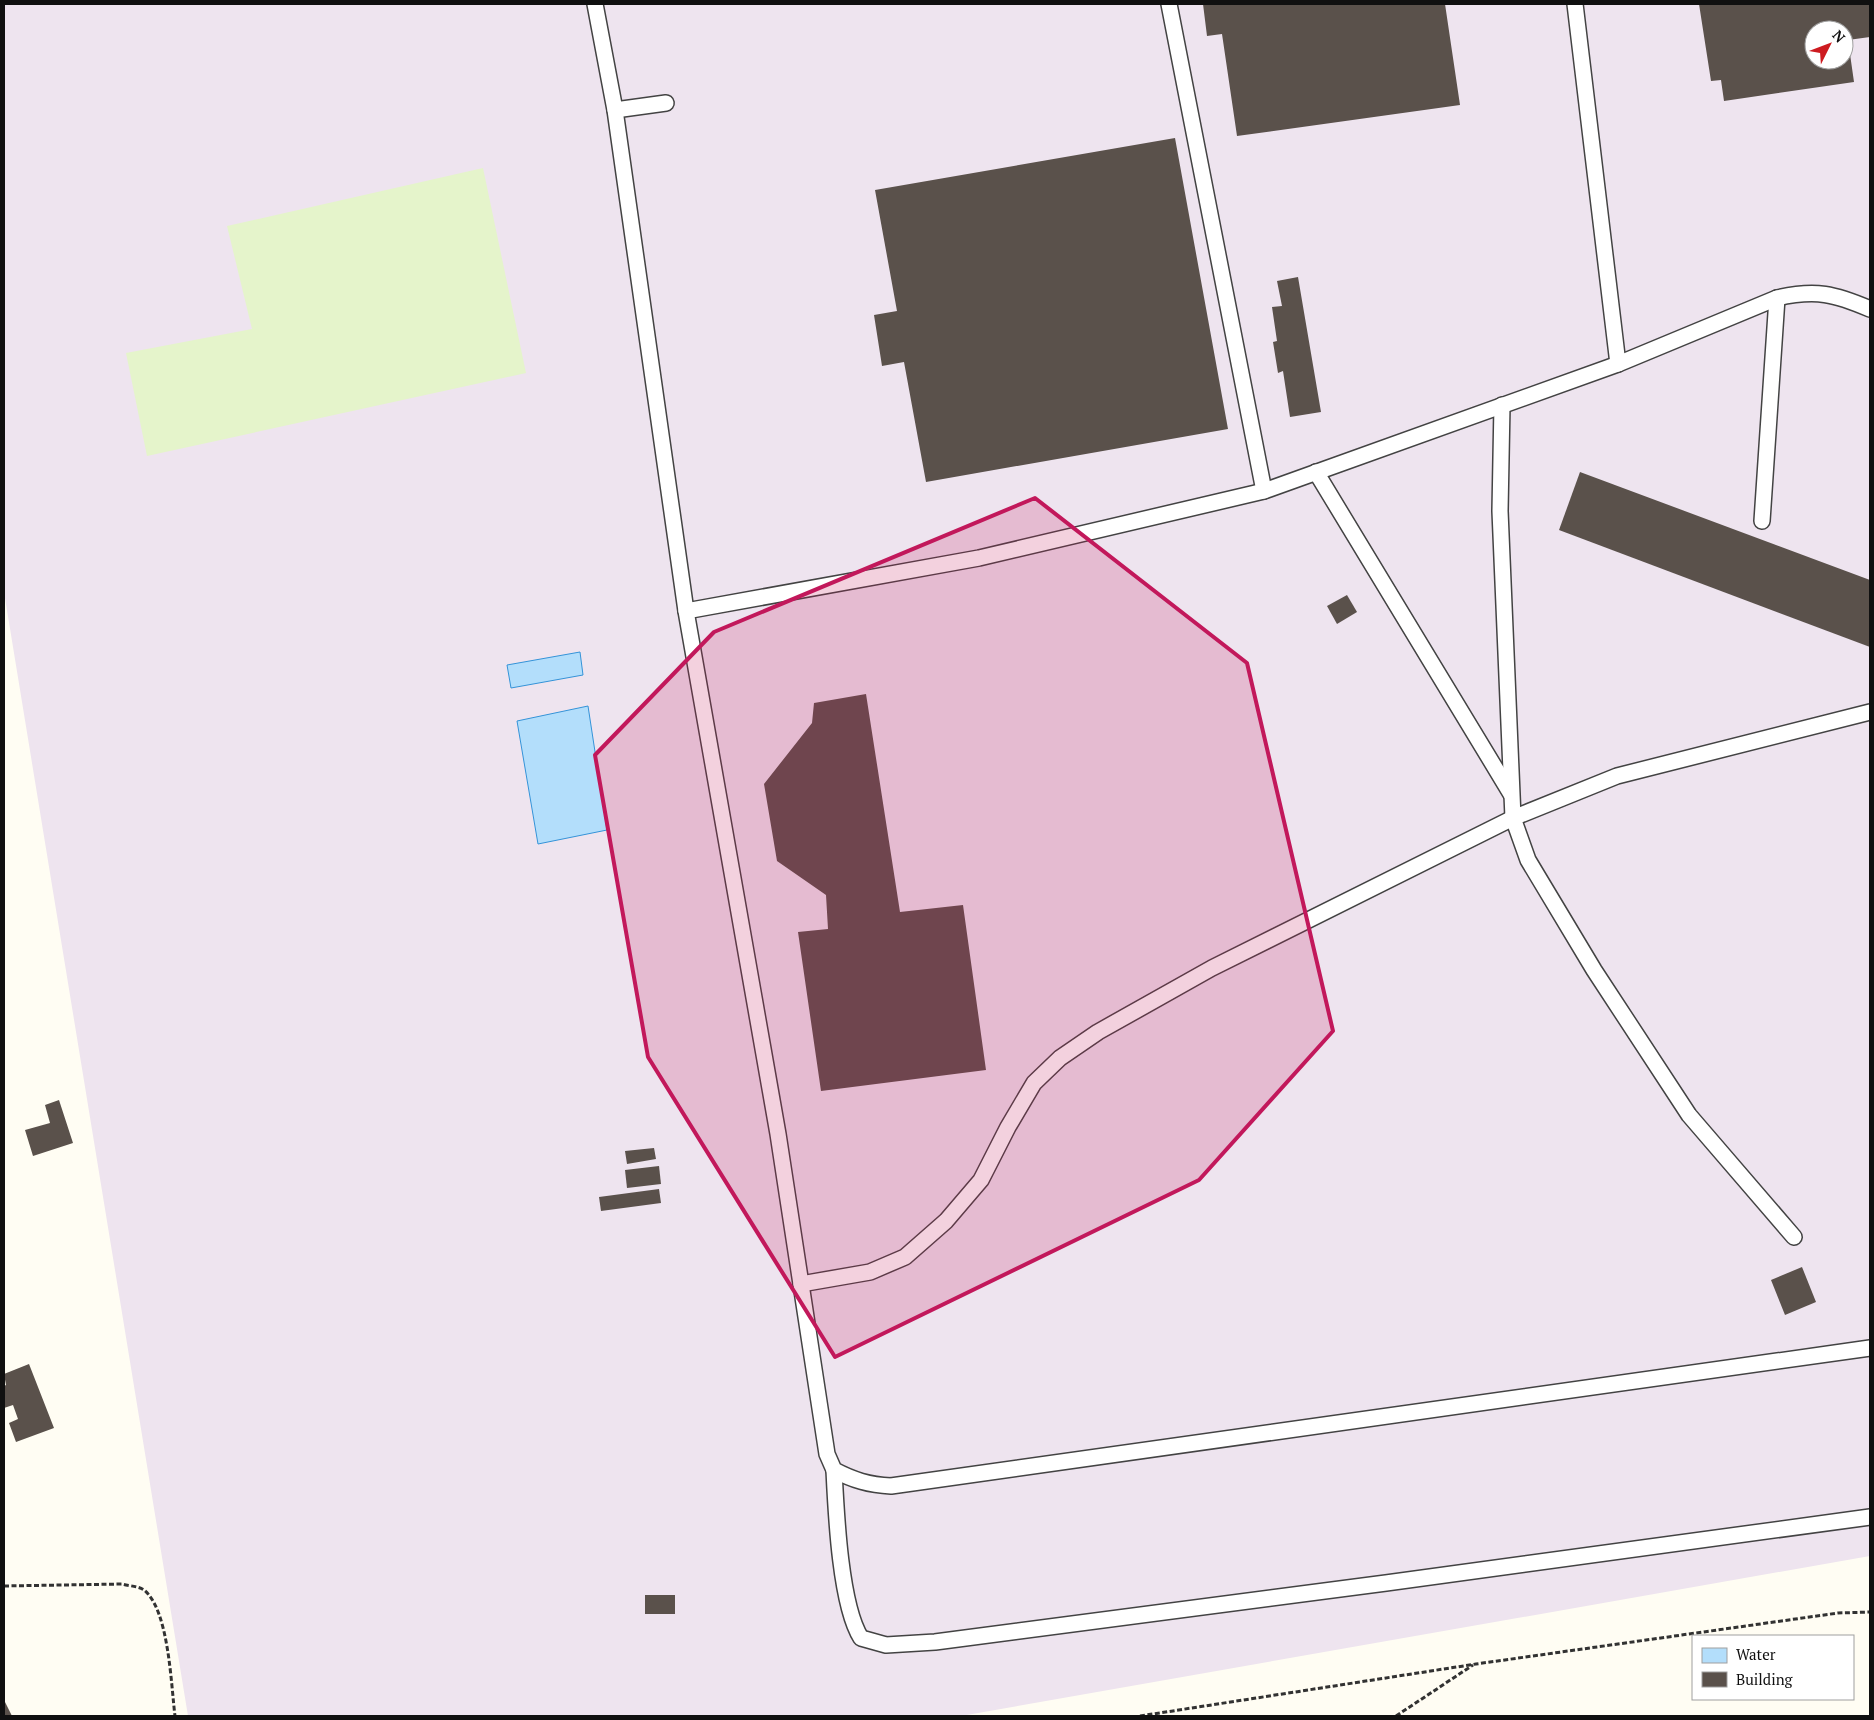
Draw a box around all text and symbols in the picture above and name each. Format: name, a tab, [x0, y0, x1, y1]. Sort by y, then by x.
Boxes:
north arrow	[1804, 20, 1854, 70]
text: N	[1828, 26, 1850, 47]
legend	[1692, 1635, 1854, 1700]
text: Water	[1736, 1644, 1776, 1664]
text: Building	[1736, 1669, 1794, 1689]

